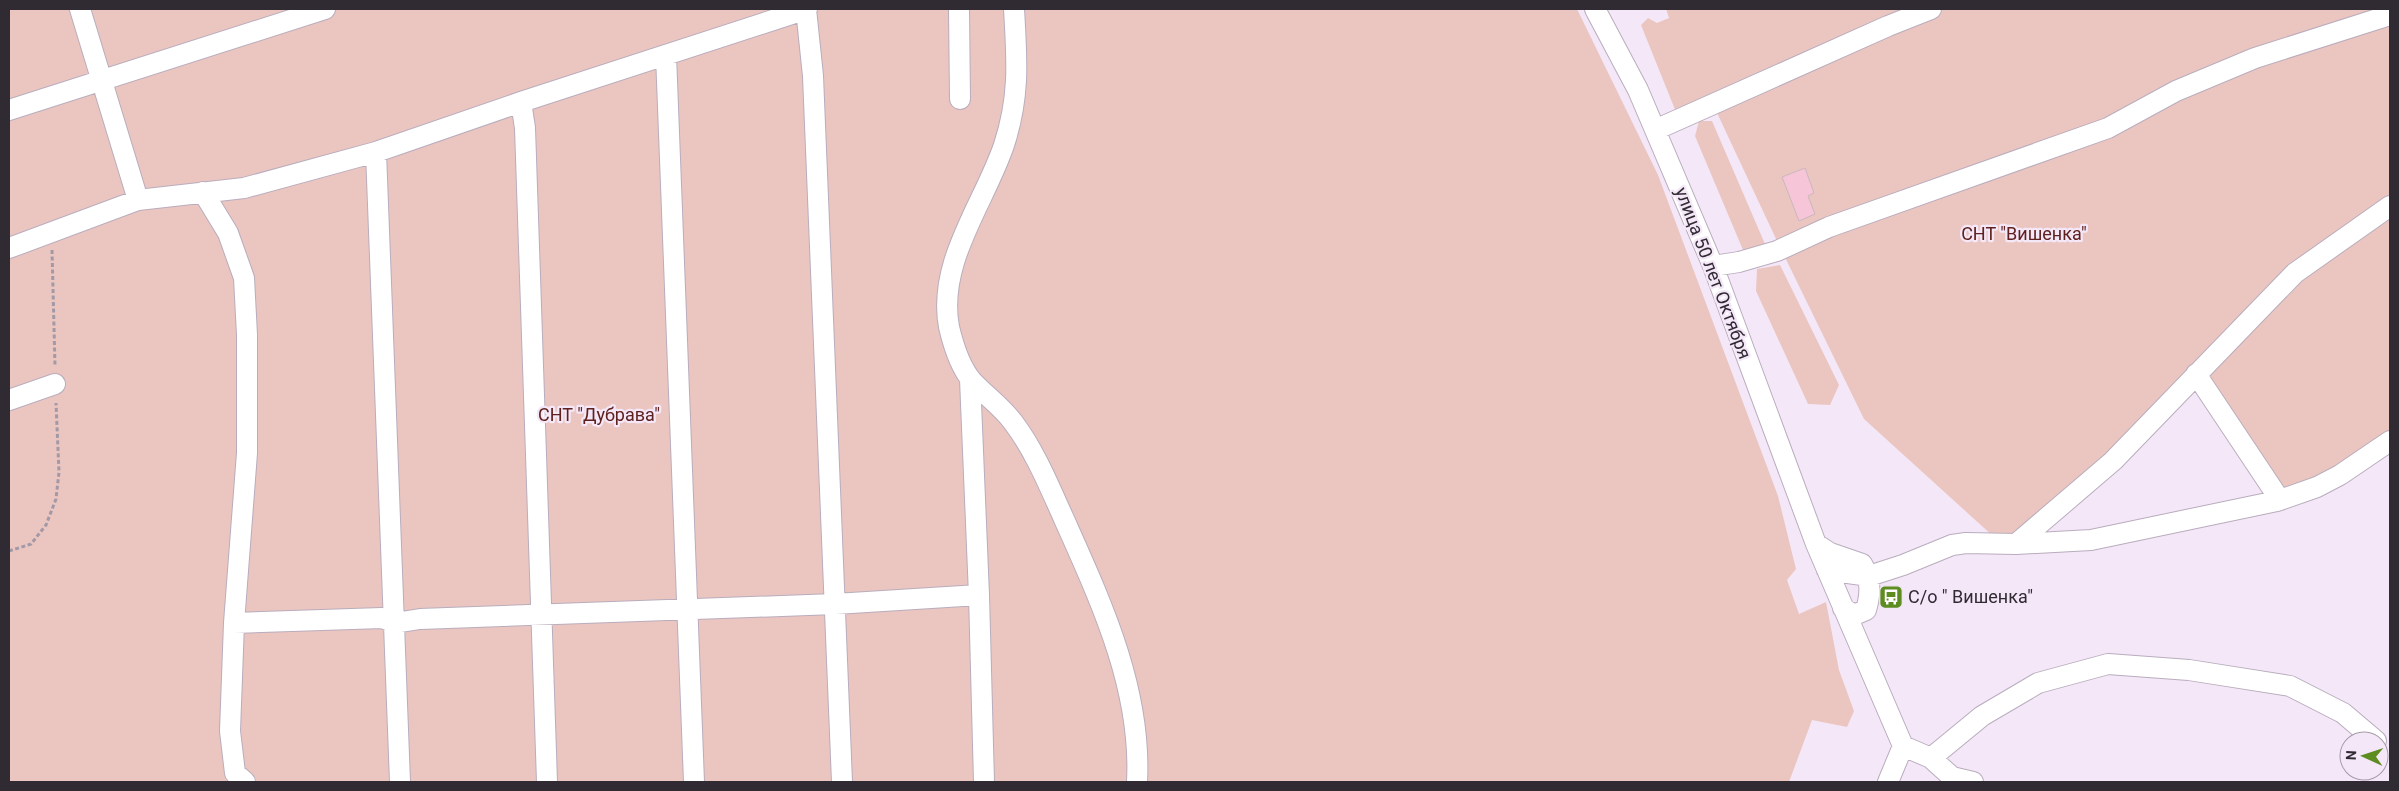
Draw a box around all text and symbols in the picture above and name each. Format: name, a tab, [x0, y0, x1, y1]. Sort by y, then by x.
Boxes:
street label: улица 50 лет Октября	[1671, 184, 1756, 362]
park label: СНТ "Вишенка"	[1961, 223, 2087, 244]
park label: СНТ "Дубрава"	[538, 404, 660, 425]
bus stop icon: С/о " Вишенка"	[1878, 584, 1904, 610]
place label: С/о " Вишенка"	[1908, 586, 2033, 607]
north arrow	[2339, 731, 2389, 781]
text: N	[2343, 750, 2359, 761]

